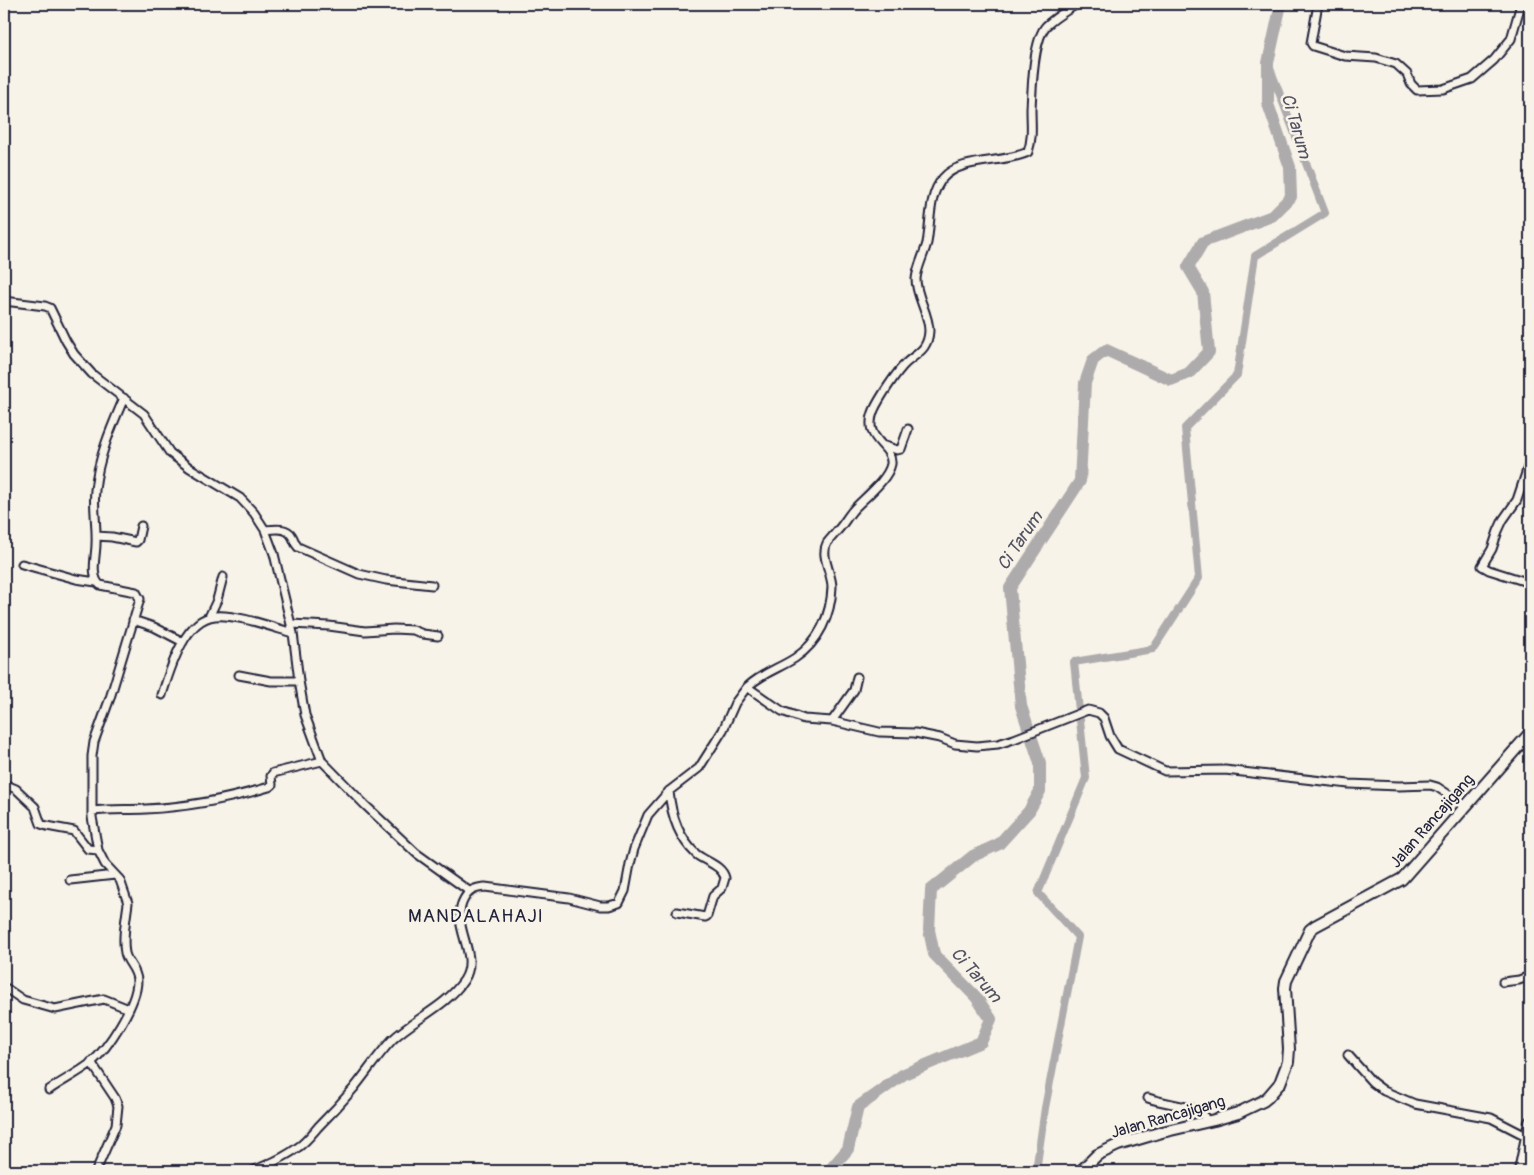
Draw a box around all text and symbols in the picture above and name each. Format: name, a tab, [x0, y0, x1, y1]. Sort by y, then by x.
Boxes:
water label: Ci Tarum	[1276, 91, 1316, 162]
water label: Ci Tarum	[992, 506, 1049, 575]
street label: Jalan Rancajigang	[1386, 770, 1478, 872]
district label: MANDALAHAJI	[408, 904, 544, 928]
water label: Ci Tarum	[946, 942, 1007, 1008]
street label: Jalan Rancajigang	[1109, 1091, 1227, 1143]

